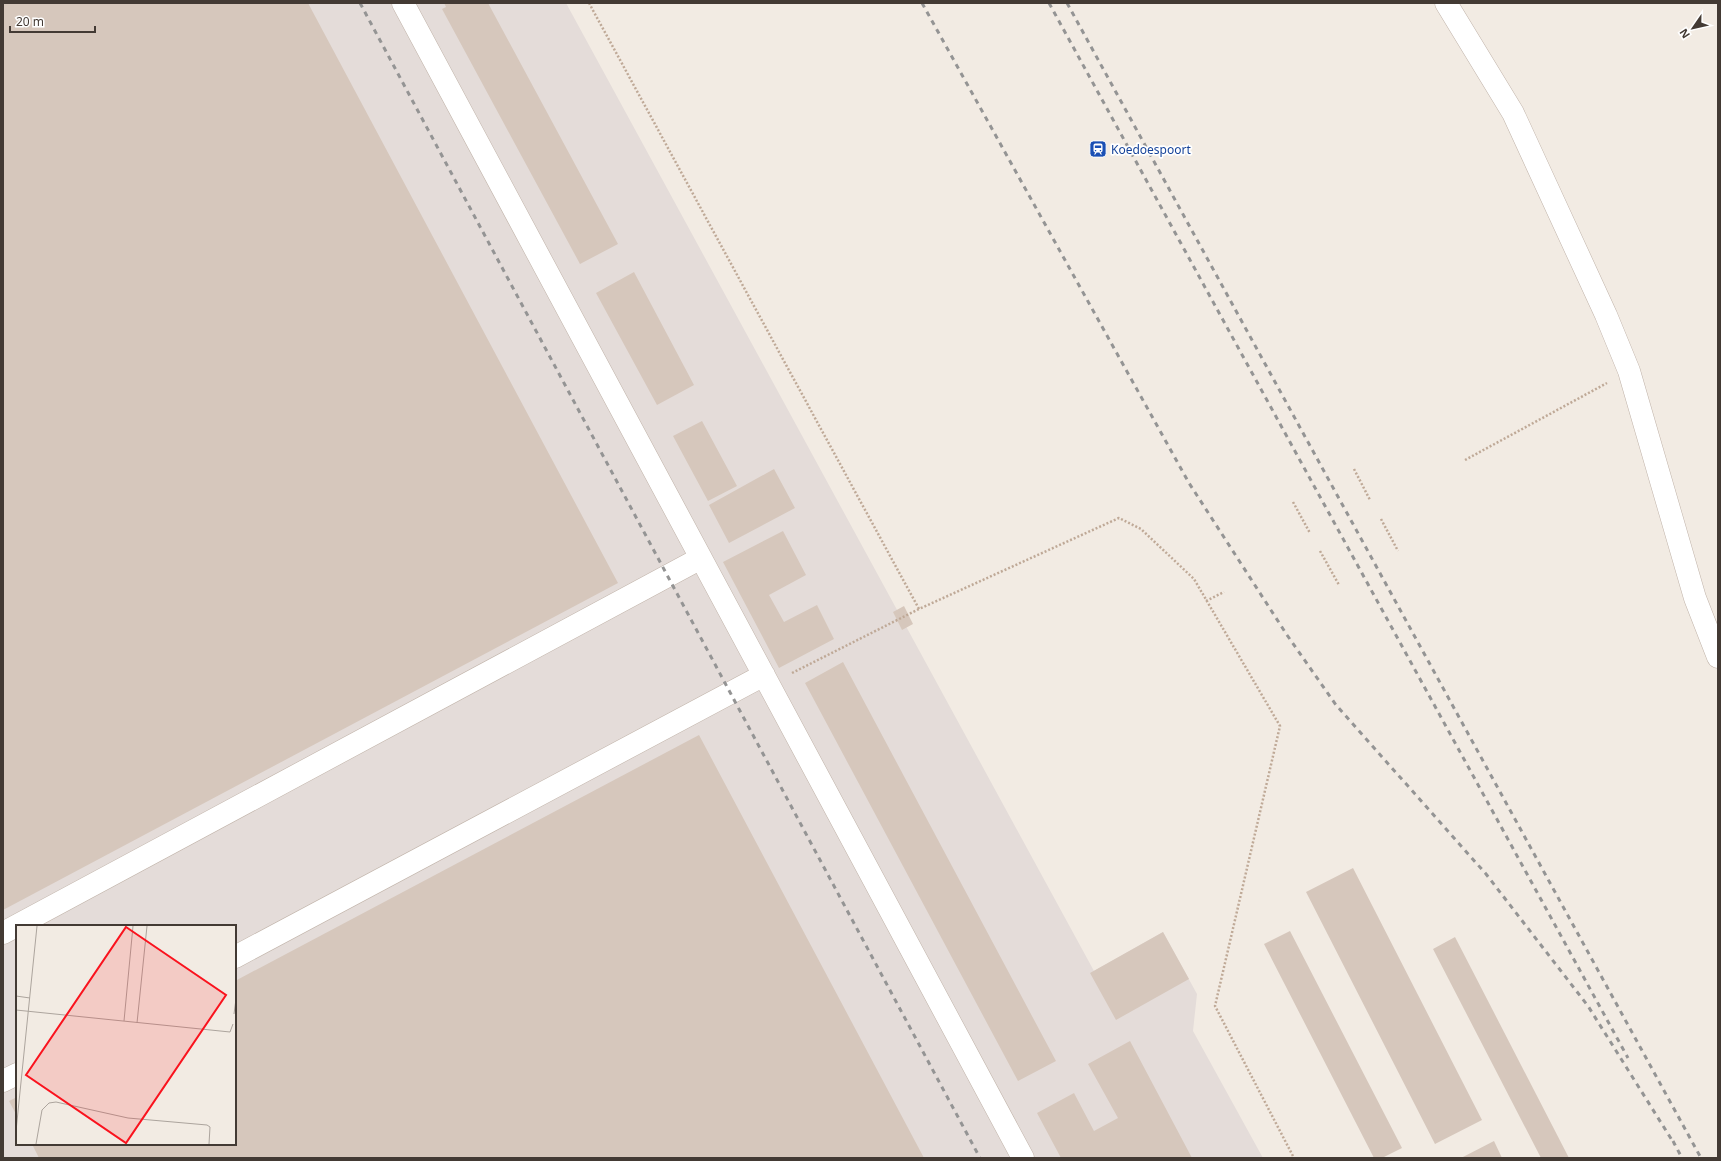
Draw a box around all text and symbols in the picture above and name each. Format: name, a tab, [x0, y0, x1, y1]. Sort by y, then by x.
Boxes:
scale bar	[10, 8, 95, 34]
north arrow	[1673, 8, 1713, 48]
text: 20 m	[16, 13, 44, 30]
text: N	[1676, 26, 1693, 42]
station icon: Koedoespoort	[1088, 139, 1108, 159]
place label: Koedoespoort	[1111, 141, 1191, 158]
inset map	[16, 925, 236, 1145]

